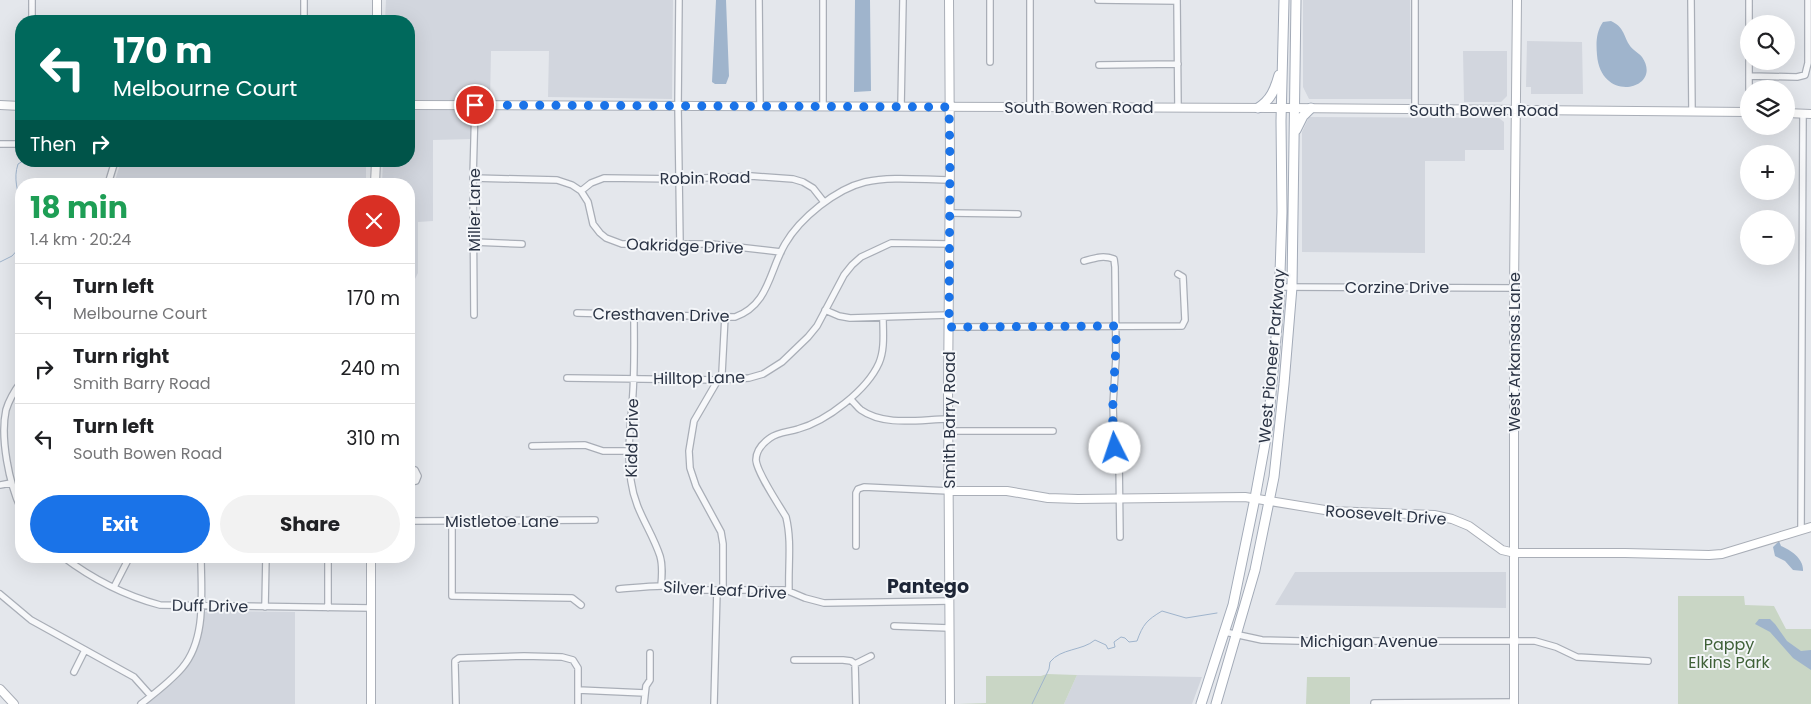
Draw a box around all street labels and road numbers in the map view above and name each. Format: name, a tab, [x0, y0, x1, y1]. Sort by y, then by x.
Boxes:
street label: South Bowen Road	[1004, 96, 1154, 119]
street label: South Bowen Road	[1409, 99, 1559, 122]
street label: Robin Road	[659, 166, 751, 190]
street label: Miller Lane	[463, 168, 486, 252]
street label: Oakridge Drive	[626, 232, 744, 260]
street label: West Pioneer Parkway	[1253, 268, 1291, 444]
street label: West Arkansas Lane	[1503, 272, 1526, 432]
street label: Corzine Drive	[1345, 276, 1449, 299]
street label: Cresthaven Drive	[592, 302, 730, 328]
street label: Smith Barry Road	[938, 351, 961, 489]
street label: Hilltop Lane	[653, 366, 745, 390]
street label: Kidd Drive	[620, 398, 644, 478]
street label: Roosevelt Drive	[1325, 499, 1447, 531]
street label: Mistletoe Lane	[445, 510, 559, 533]
street label: Silver Leaf Drive	[663, 575, 787, 605]
street label: Duff Drive	[172, 594, 249, 618]
street label: Michigan Avenue	[1300, 630, 1438, 653]

